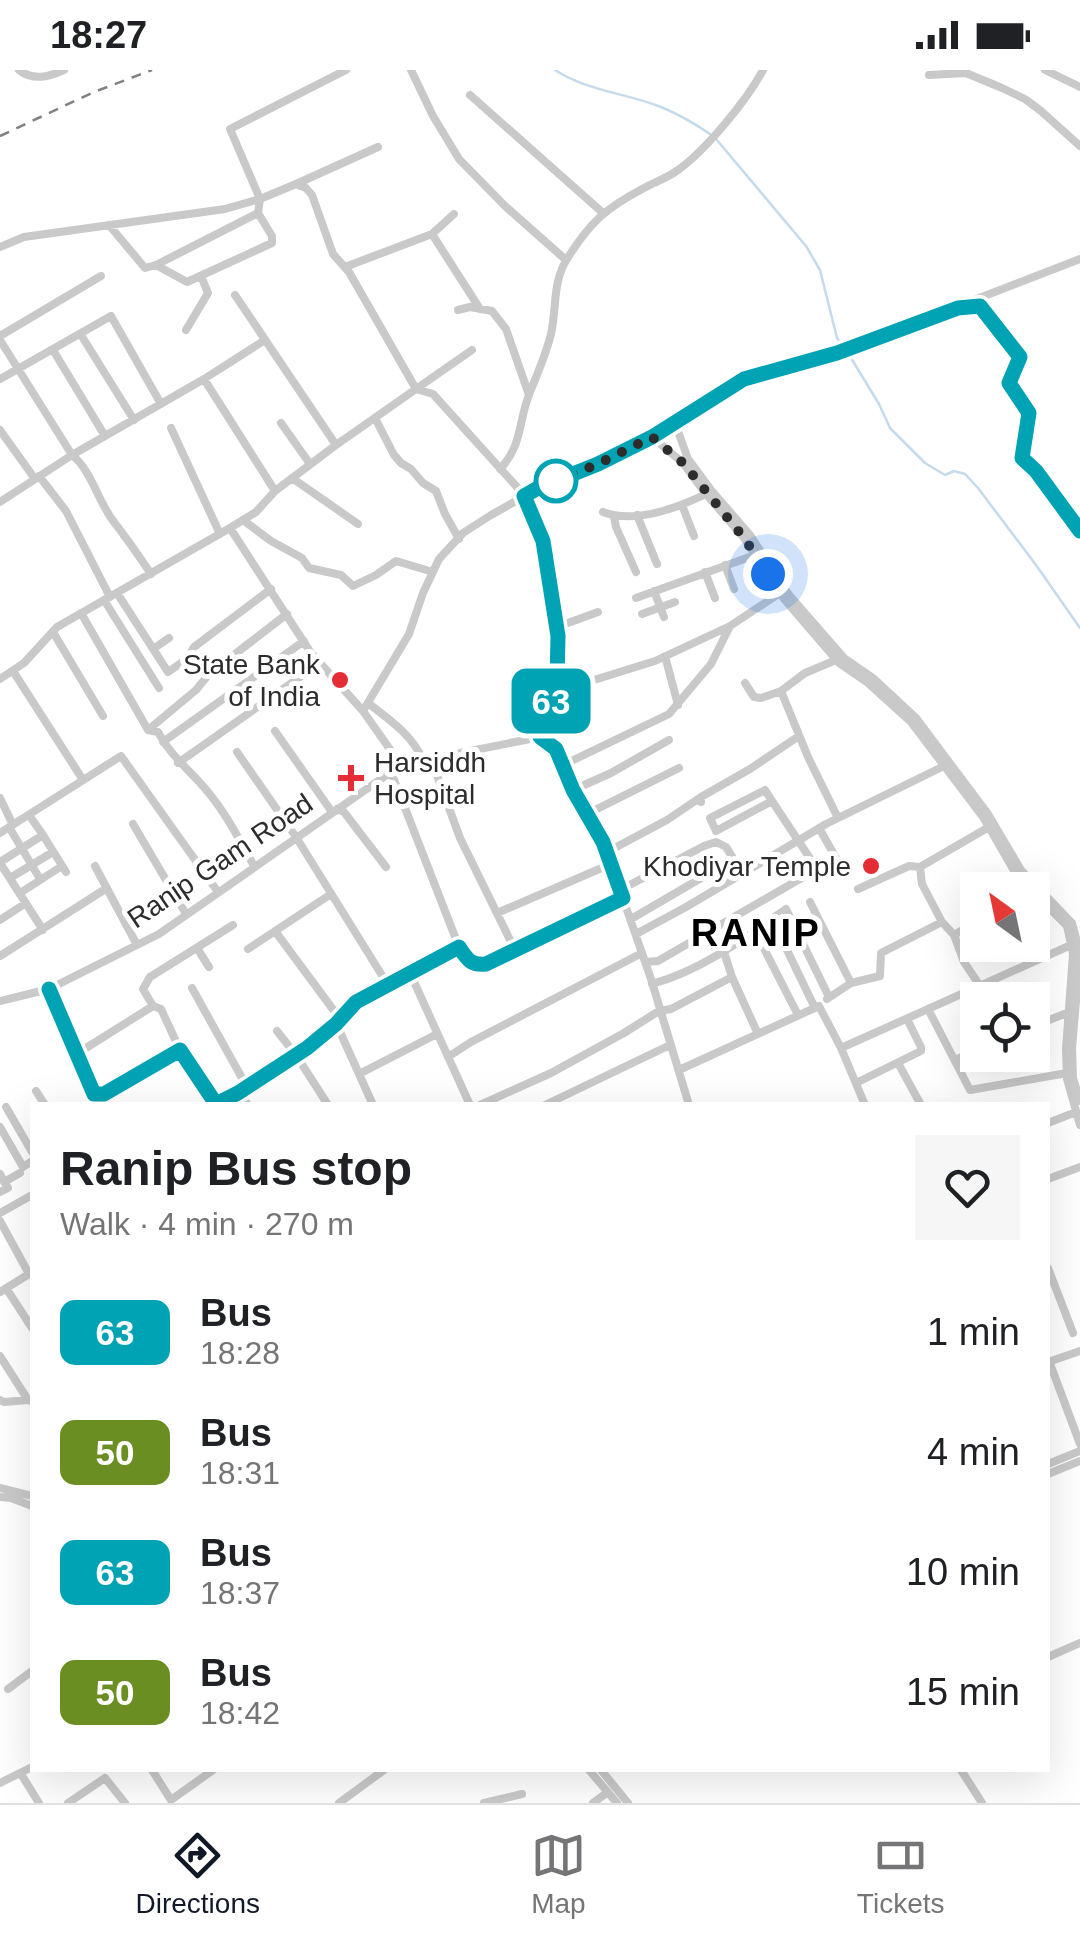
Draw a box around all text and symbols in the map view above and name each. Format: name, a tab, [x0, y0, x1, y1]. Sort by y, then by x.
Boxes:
text: 18:27	[50, 14, 147, 56]
unlabelled marker	[535, 460, 577, 502]
your location	[743, 549, 793, 599]
place label: State Bank of India	[183, 649, 321, 712]
line badge: 63	[506, 668, 596, 734]
marker: State Bank of India	[329, 669, 351, 691]
text: 63	[532, 682, 570, 721]
place label: Harsiddh Hospital	[374, 747, 486, 810]
marker: Harsiddh Hospital	[338, 765, 364, 791]
street label: Ranip Gam Road	[122, 788, 318, 934]
place label: Khodiyar Temple	[643, 851, 851, 882]
marker: Khodiyar Temple	[860, 855, 882, 877]
north arrow	[960, 872, 1050, 962]
map controls	[960, 872, 1050, 1072]
district label: RANIP	[691, 912, 821, 954]
button: locate	[960, 982, 1050, 1072]
button: heart	[915, 1135, 1020, 1240]
text: Ranip Bus stop	[60, 1142, 412, 1195]
text: Walk · 4 min · 270 m	[60, 1206, 354, 1242]
text: Bus	[200, 1292, 272, 1334]
text: 1 min	[927, 1311, 1020, 1353]
text: 63	[96, 1313, 134, 1352]
text: 18:28	[200, 1335, 280, 1371]
text: Bus	[200, 1412, 272, 1454]
text: 4 min	[927, 1431, 1020, 1473]
text: 50	[96, 1433, 134, 1472]
text: 18:31	[200, 1455, 280, 1491]
text: Bus	[200, 1532, 272, 1574]
text: 10 min	[906, 1551, 1020, 1593]
text: 63	[96, 1553, 134, 1592]
text: 18:37	[200, 1575, 280, 1611]
text: Bus	[200, 1652, 272, 1694]
text: 15 min	[906, 1671, 1020, 1713]
text: 50	[96, 1673, 134, 1712]
text: 18:42	[200, 1695, 280, 1731]
tab: Directions	[135, 1828, 260, 1920]
tab: Map	[531, 1828, 586, 1920]
tab: Tickets	[857, 1828, 945, 1920]

